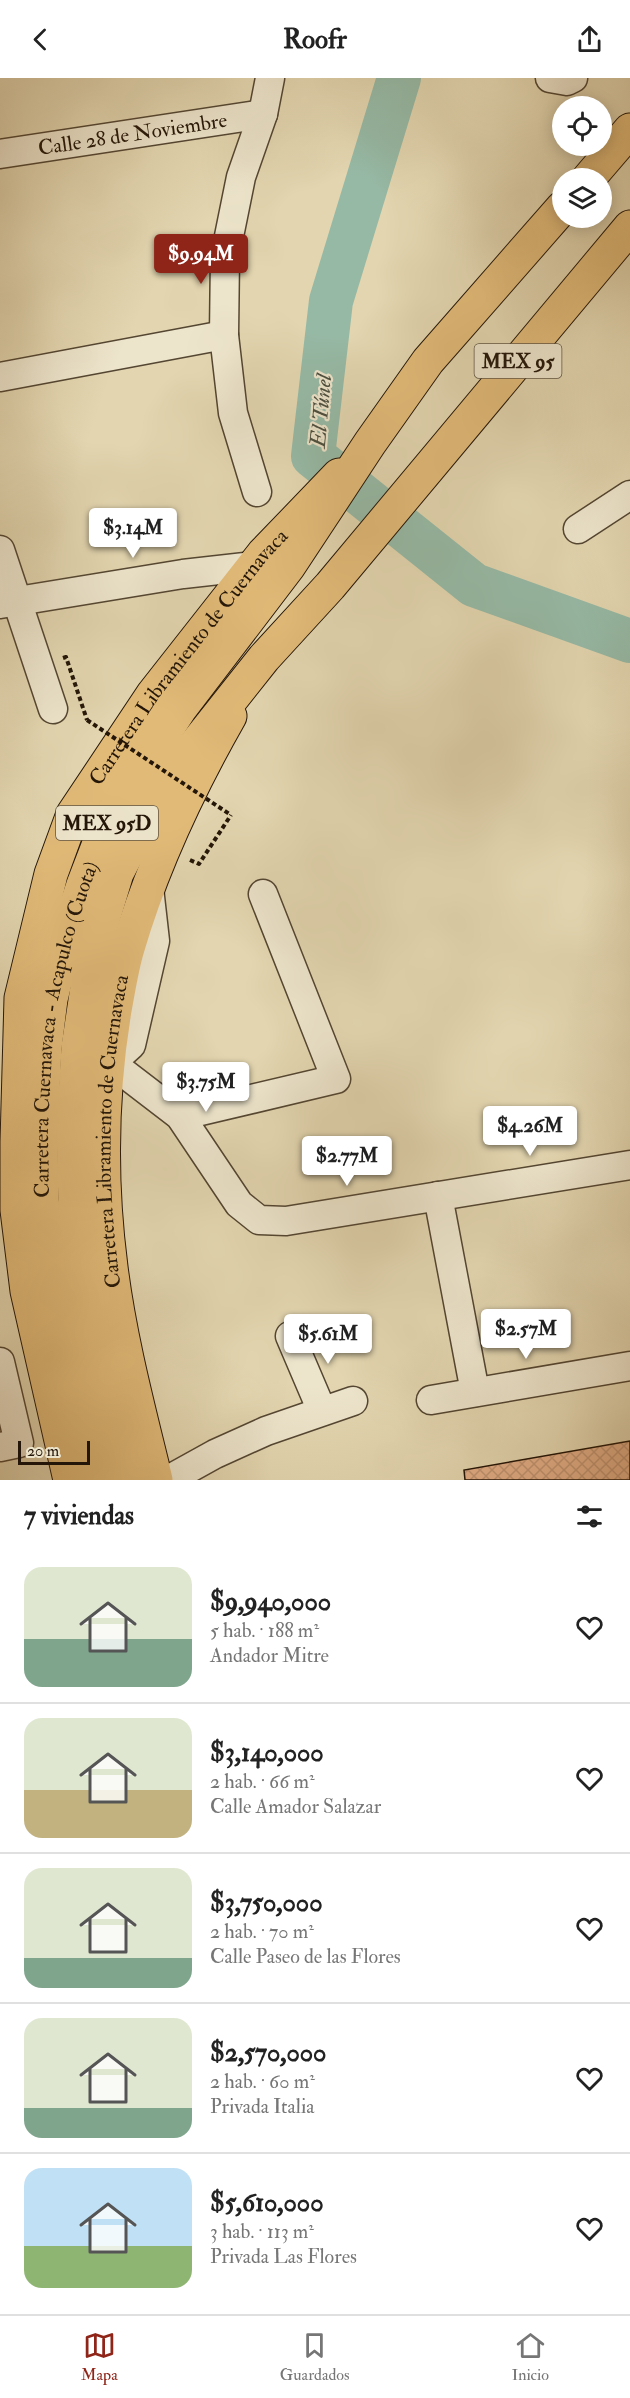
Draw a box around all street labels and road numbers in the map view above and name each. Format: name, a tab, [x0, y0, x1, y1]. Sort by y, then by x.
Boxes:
street label: Calle 28 de Noviembre	[36, 107, 229, 162]
road number: MEX 95	[474, 344, 562, 378]
street label: Carretera Libramiento de Cuernavaca	[83, 523, 294, 791]
road number: MEX 95D	[56, 806, 158, 840]
street label: Carretera Cuernavaca - Acapulco (Cuota)	[28, 857, 105, 1198]
street label: Carretera Libramiento de Cuernavaca	[91, 972, 135, 1290]

